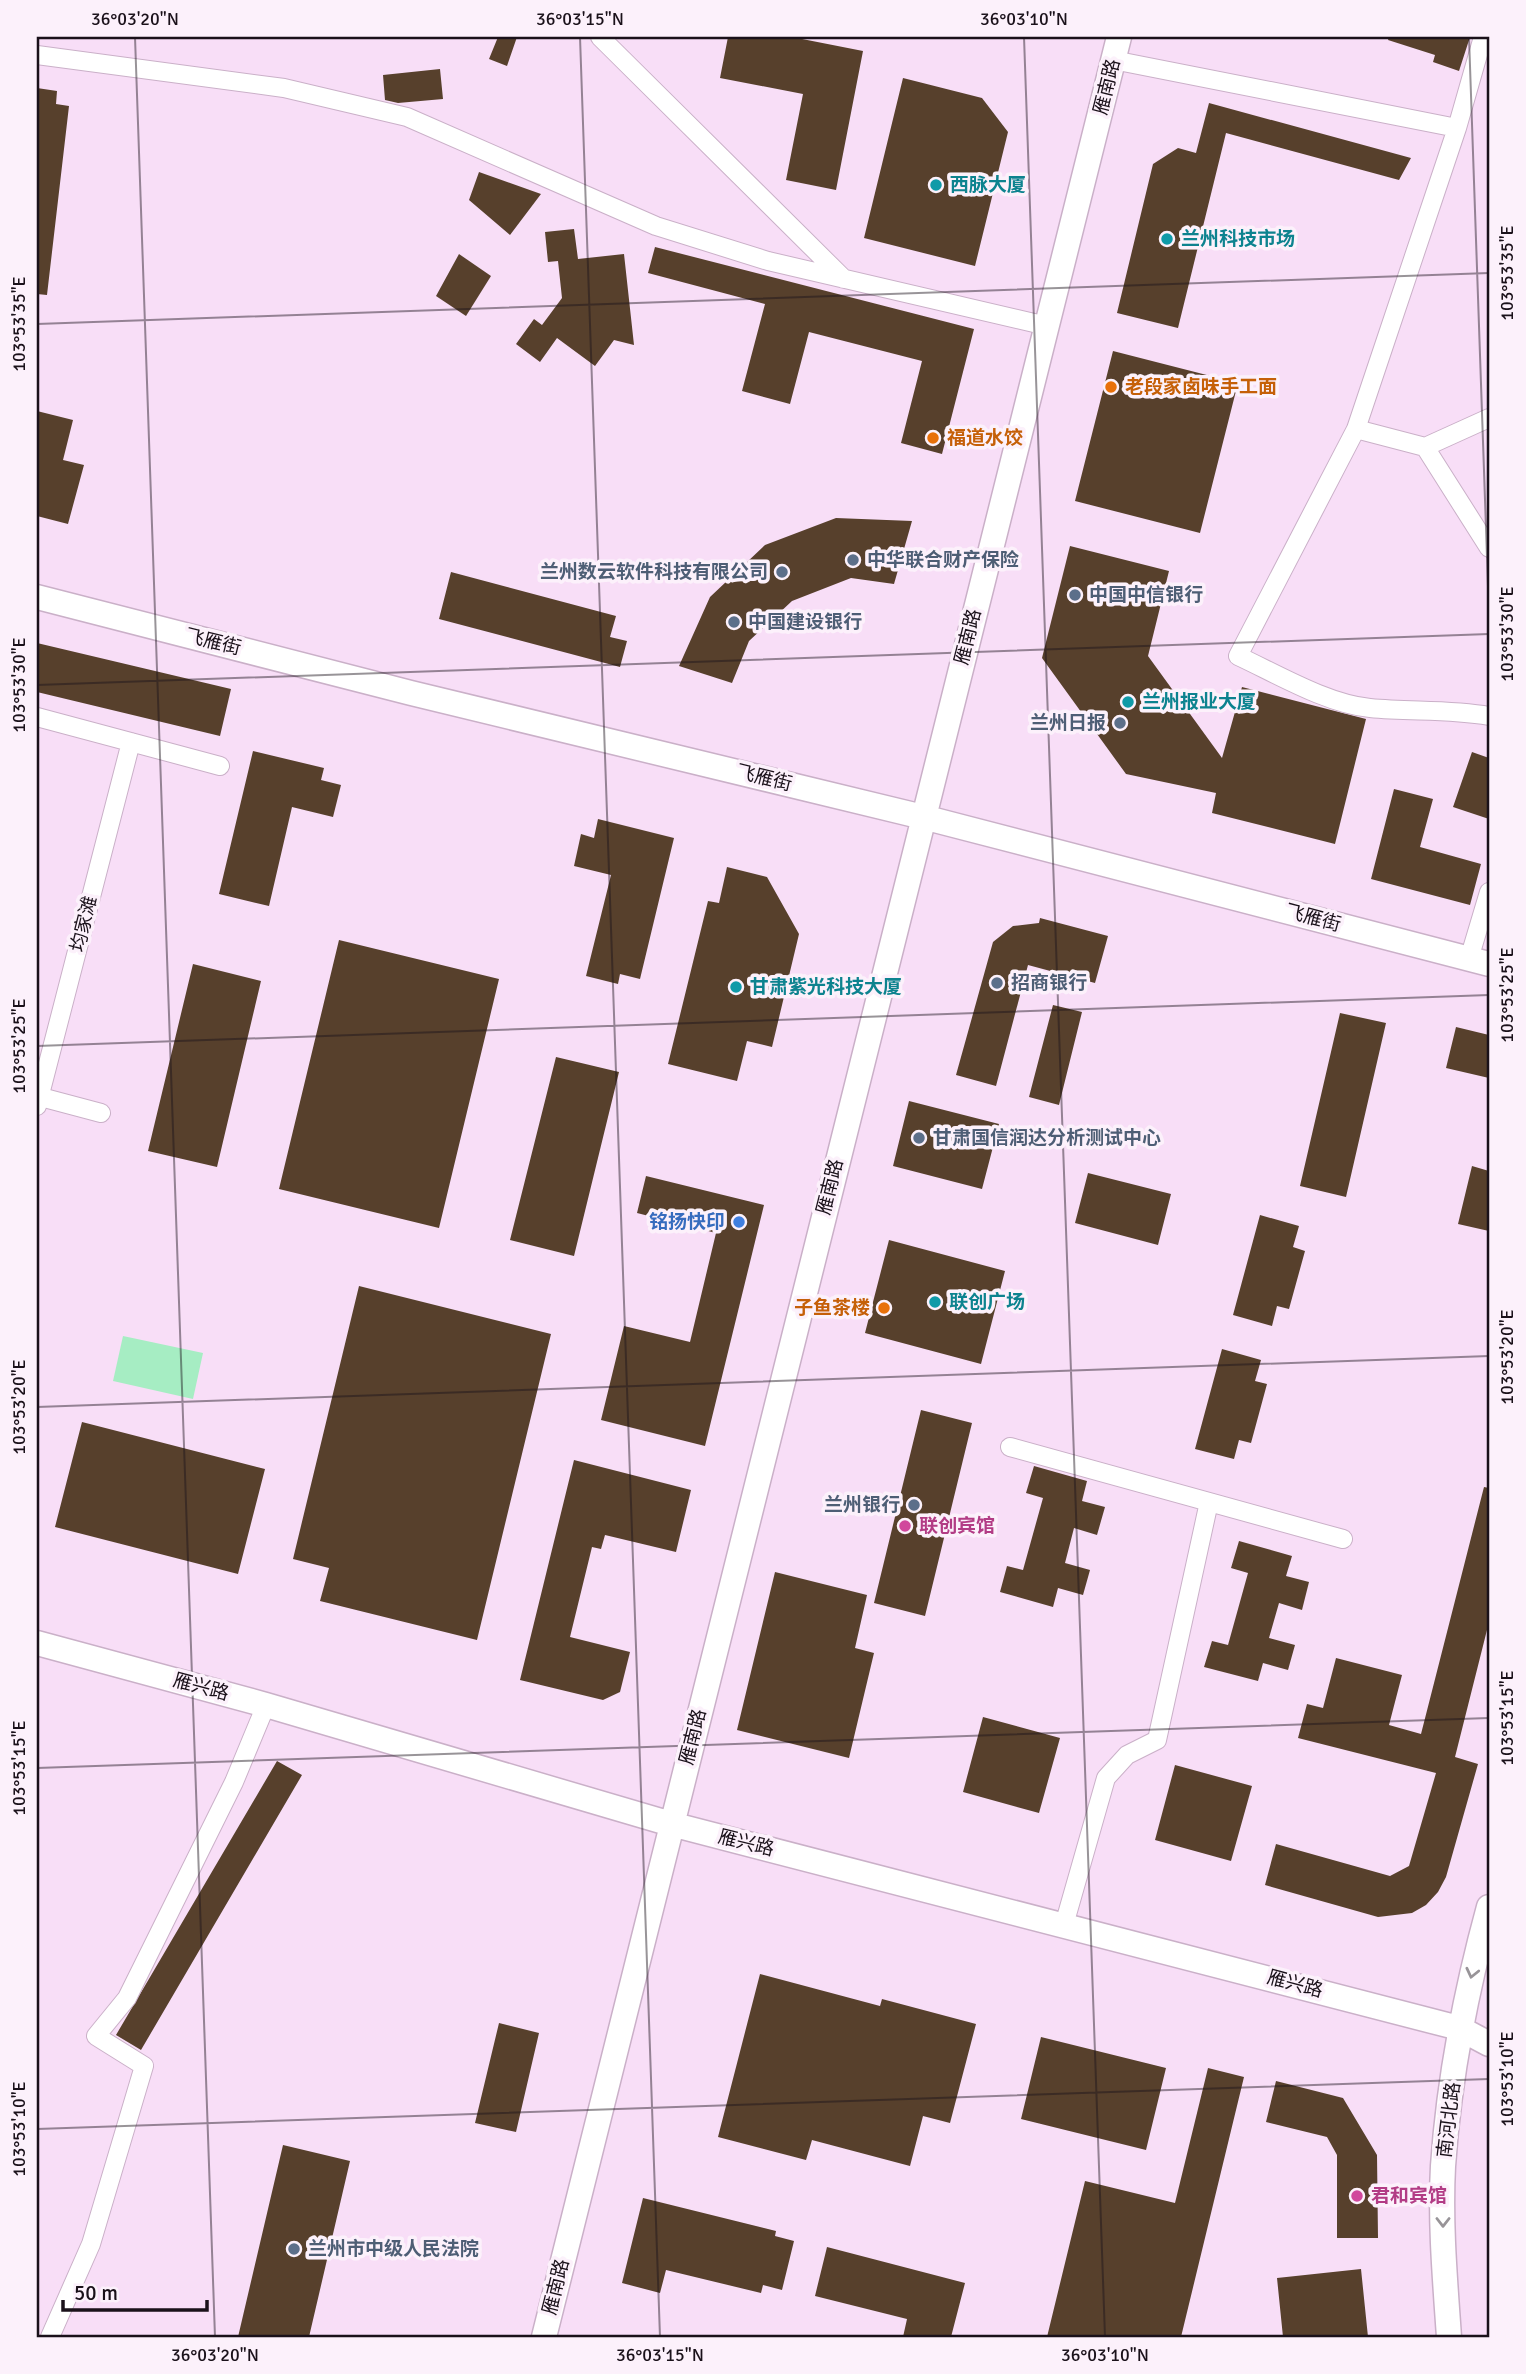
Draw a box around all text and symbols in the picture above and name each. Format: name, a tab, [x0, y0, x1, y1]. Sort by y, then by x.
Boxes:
text: 36°03'20"N	[91, 8, 179, 30]
text: 36°03'15"N	[536, 8, 624, 30]
text: 36°03'10"N	[980, 8, 1068, 30]
street label: 雁南路	[1088, 56, 1126, 118]
place label: 西脉大厦	[950, 173, 1026, 197]
marker: 西脉大厦	[928, 177, 944, 193]
text: 103°53'35"E	[1496, 225, 1518, 321]
place label: 兰州科技市场	[1181, 227, 1295, 251]
marker: 兰州科技市场	[1159, 231, 1175, 247]
text: 103°53'35"E	[8, 276, 30, 372]
place label: 老段家卤味手工面	[1125, 375, 1277, 399]
marker: 老段家卤味手工面	[1103, 379, 1119, 395]
place label: 福道水饺	[947, 426, 1023, 450]
marker: 福道水饺	[925, 430, 941, 446]
place label: 中华联合财产保险	[867, 548, 1019, 572]
marker: 中华联合财产保险	[845, 552, 861, 568]
place label: 兰州数云软件科技有限公司	[540, 560, 768, 584]
marker: 兰州数云软件科技有限公司	[774, 564, 790, 580]
place label: 中国中信银行	[1089, 583, 1203, 607]
text: 103°53'30"E	[1496, 586, 1518, 682]
marker: 中国中信银行	[1067, 587, 1083, 603]
street label: 雁南路	[949, 606, 987, 668]
place label: 中国建设银行	[748, 610, 862, 634]
marker: 中国建设银行	[726, 614, 742, 630]
street label: 飞雁街	[182, 623, 244, 661]
text: 103°53'30"E	[8, 637, 30, 733]
place label: 兰州报业大厦	[1142, 690, 1256, 714]
marker: 兰州报业大厦	[1120, 694, 1136, 710]
place label: 兰州日报	[1030, 711, 1106, 735]
marker: 兰州日报	[1112, 715, 1128, 731]
street label: 飞雁街	[733, 759, 795, 797]
street label: 均家滩	[65, 893, 103, 955]
street label: 飞雁街	[1282, 899, 1344, 937]
text: 103°53'25"E	[1496, 947, 1518, 1043]
place label: 招商银行	[1011, 971, 1087, 995]
place label: 甘肃紫光科技大厦	[750, 975, 902, 999]
marker: 招商银行	[989, 975, 1005, 991]
marker: 甘肃紫光科技大厦	[728, 979, 744, 995]
text: 103°53'25"E	[8, 998, 30, 1094]
place label: 甘肃国信润达分析测试中心	[933, 1126, 1161, 1150]
marker: 甘肃国信润达分析测试中心	[911, 1130, 927, 1146]
street label: 雁南路	[811, 1156, 849, 1218]
place label: 铭扬快印	[649, 1210, 725, 1234]
marker: 铭扬快印	[731, 1214, 747, 1230]
place label: 联创广场	[949, 1290, 1025, 1314]
marker: 联创广场	[927, 1294, 943, 1310]
place label: 子鱼茶楼	[794, 1296, 870, 1320]
marker: 子鱼茶楼	[876, 1300, 892, 1316]
text: 103°53'20"E	[1496, 1309, 1518, 1405]
text: 103°53'20"E	[8, 1359, 30, 1455]
place label: 兰州银行	[824, 1493, 900, 1517]
marker: 兰州银行	[906, 1497, 922, 1513]
place label: 联创宾馆	[919, 1514, 995, 1538]
marker: 联创宾馆	[897, 1518, 913, 1534]
street label: 雁兴路	[170, 1668, 232, 1706]
text: 103°53'15"E	[1496, 1670, 1518, 1766]
street label: 雁南路	[674, 1706, 712, 1768]
text: 103°53'15"E	[8, 1720, 30, 1816]
street label: 雁兴路	[715, 1824, 777, 1862]
street label: 雁兴路	[1264, 1965, 1326, 2003]
one-way arrow	[1466, 1967, 1480, 1979]
text: 103°53'10"E	[1496, 2031, 1518, 2127]
text: 103°53'10"E	[8, 2081, 30, 2177]
street label: 南河北路	[1432, 2081, 1466, 2159]
place label: 君和宾馆	[1371, 2184, 1447, 2208]
marker: 君和宾馆	[1349, 2188, 1365, 2204]
one-way arrow	[1435, 2218, 1451, 2228]
place label: 兰州市中级人民法院	[308, 2237, 479, 2261]
marker: 兰州市中级人民法院	[286, 2241, 302, 2257]
street label: 雁南路	[537, 2256, 575, 2318]
scale bar	[63, 2269, 206, 2313]
text: 50 m	[74, 2280, 118, 2306]
text: 36°03'20"N	[171, 2344, 259, 2366]
text: 36°03'15"N	[616, 2344, 704, 2366]
text: 36°03'10"N	[1061, 2344, 1149, 2366]

